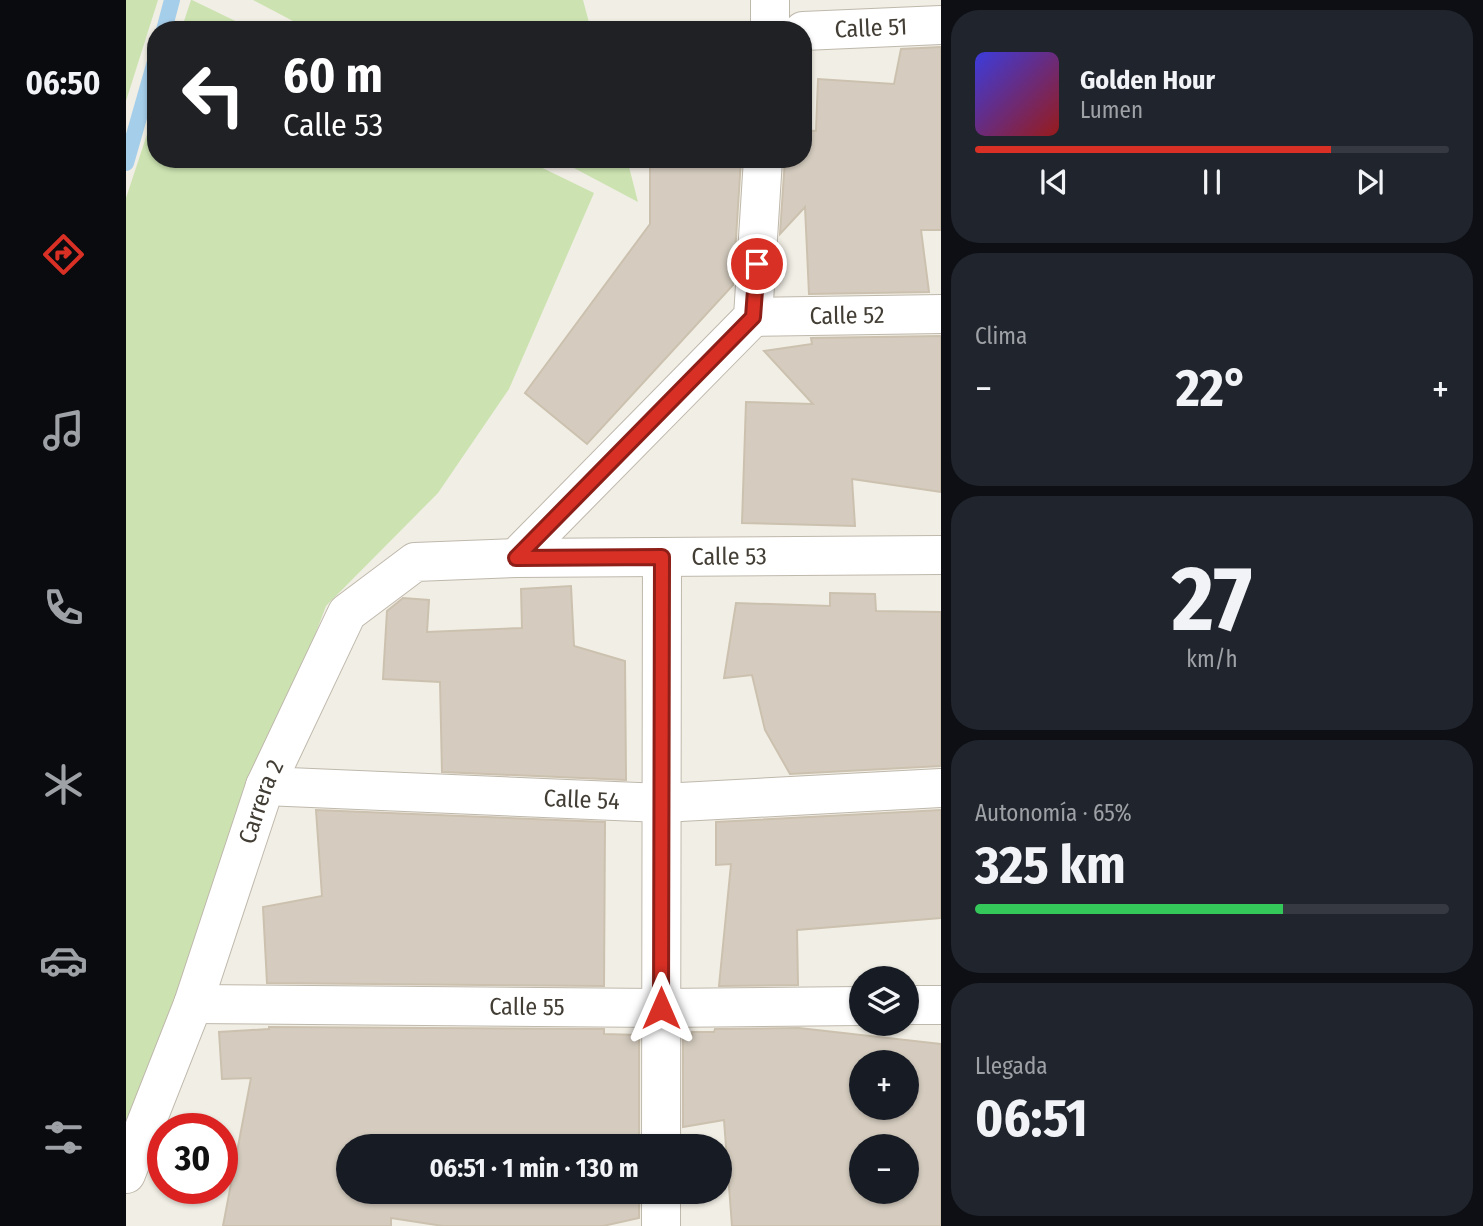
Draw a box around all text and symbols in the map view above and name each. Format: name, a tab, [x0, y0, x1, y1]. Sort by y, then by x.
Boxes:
street label: Calle 51	[834, 12, 908, 44]
text: 60 m	[283, 46, 383, 105]
icon: left	[168, 49, 259, 140]
text: 06:50	[26, 64, 100, 102]
text: Golden Hour	[1080, 65, 1215, 96]
text: Lumen	[1080, 96, 1143, 124]
text: Calle 53	[283, 106, 383, 144]
icon: previous	[1035, 163, 1073, 201]
icon: pause	[1193, 163, 1231, 201]
icon: next	[1351, 163, 1389, 201]
icon: directions	[39, 230, 88, 279]
pin	[727, 234, 787, 294]
icon: arrive	[738, 245, 776, 283]
street label: Calle 52	[809, 301, 885, 330]
text: Clima	[975, 322, 1027, 350]
text: 22°	[1176, 357, 1248, 420]
text: −	[975, 366, 992, 412]
text: +	[1432, 366, 1449, 412]
icon: music	[39, 406, 88, 455]
street label: Calle 53	[691, 542, 767, 571]
text: 27	[1172, 545, 1252, 654]
icon: phone	[39, 583, 88, 632]
text: km/h	[1186, 645, 1238, 673]
street label: Carrera 2	[233, 755, 289, 847]
icon: climate	[39, 760, 88, 809]
street label: Calle 54	[543, 784, 620, 815]
text: Autonomía · 65%	[975, 799, 1132, 827]
text: 325 km	[975, 834, 1126, 897]
icon: car	[39, 936, 88, 985]
map controls	[849, 966, 919, 1204]
button: layers	[849, 966, 919, 1036]
position arrow	[624, 971, 698, 1045]
street label: Calle 55	[489, 993, 565, 1021]
button: +	[849, 1050, 919, 1120]
text: Llegada	[975, 1052, 1047, 1080]
text: 06:51	[975, 1087, 1088, 1150]
icon: filters	[39, 1113, 88, 1162]
speed limit sign: 30	[147, 1113, 238, 1204]
button: −	[849, 1134, 919, 1204]
text: 06:51 · 1 min · 130 m	[429, 1153, 639, 1184]

